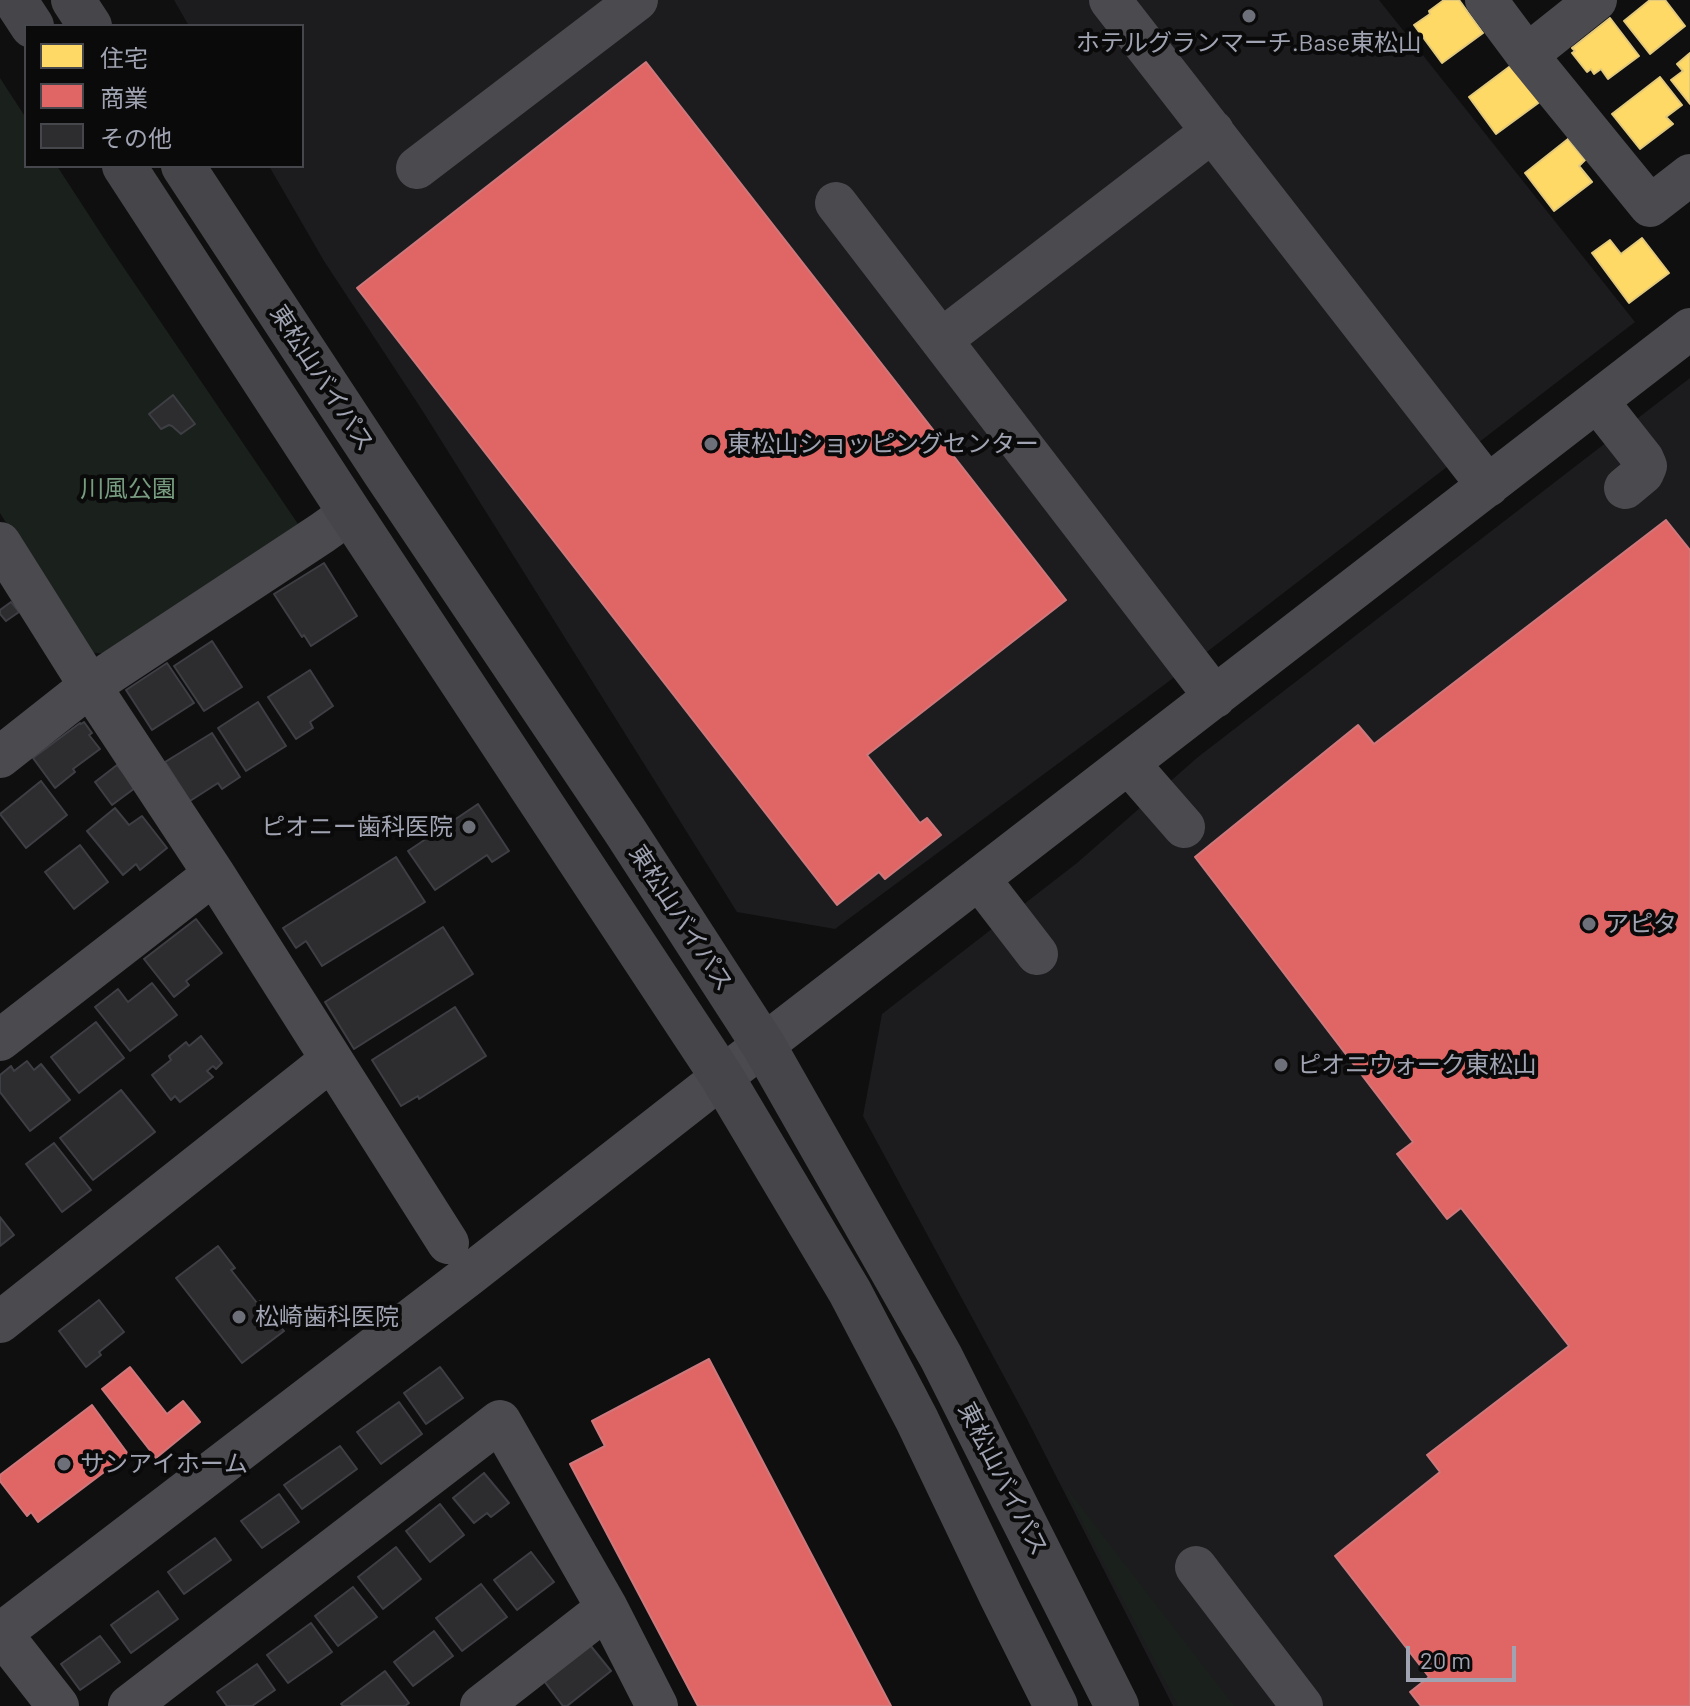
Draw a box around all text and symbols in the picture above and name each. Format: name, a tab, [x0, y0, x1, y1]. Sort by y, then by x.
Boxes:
marker: ホテルグランマーチ.Base東松山	[1240, 7, 1258, 25]
legend	[24, 24, 304, 168]
place label: ホテルグランマーチ.Base東松山	[1076, 29, 1422, 57]
text: 住宅	[100, 43, 148, 72]
text: 商業	[100, 83, 148, 112]
text: その他	[100, 123, 172, 152]
street label: 東松山バイパス	[264, 300, 380, 456]
place label: 東松山ショッピングセンター	[727, 430, 1039, 458]
marker: 東松山ショッピングセンター	[702, 435, 720, 453]
park label: 川風公園	[80, 475, 176, 503]
place label: ピオニー歯科医院	[261, 813, 453, 841]
marker: ピオニー歯科医院	[460, 818, 478, 836]
street label: 東松山バイパス	[623, 840, 739, 996]
place label: アピタ	[1605, 910, 1677, 938]
marker: アピタ	[1580, 915, 1598, 933]
place label: ピオニウォーク東松山	[1297, 1051, 1537, 1079]
marker: ピオニウォーク東松山	[1272, 1056, 1290, 1074]
place label: 松崎歯科医院	[255, 1303, 399, 1331]
marker: 松崎歯科医院	[230, 1308, 248, 1326]
street label: 東松山バイパス	[952, 1398, 1054, 1560]
place label: サンアイホーム	[80, 1450, 248, 1478]
marker: サンアイホーム	[55, 1455, 73, 1473]
scale bar	[1410, 1630, 1520, 1680]
text: 20 m	[1420, 1645, 1471, 1674]

